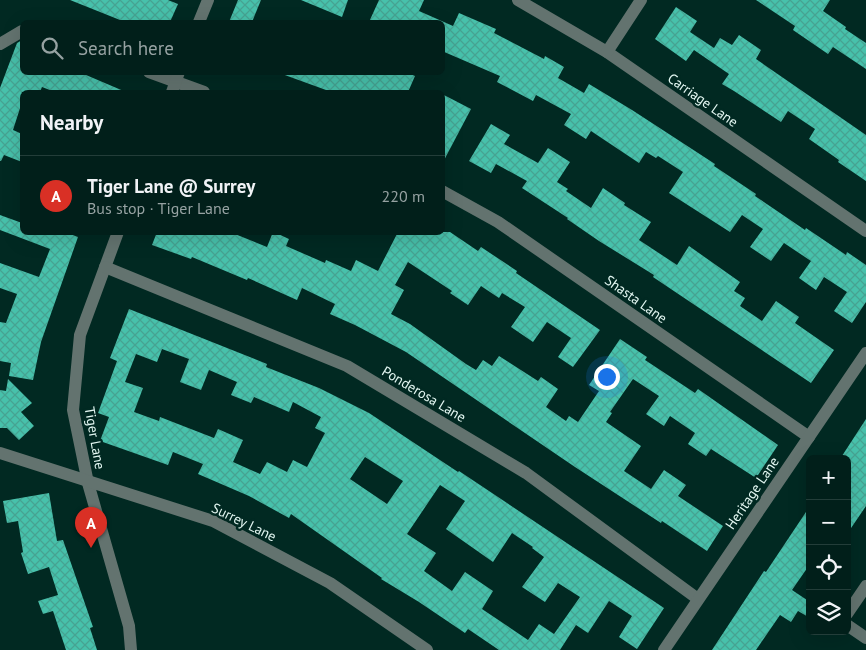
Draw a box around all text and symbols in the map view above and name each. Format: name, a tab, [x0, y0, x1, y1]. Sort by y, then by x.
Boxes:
search box	[20, 20, 445, 75]
icon: search	[38, 34, 66, 62]
text: Search here	[78, 36, 174, 60]
street label: Carriage Lane	[664, 69, 742, 131]
text: Nearby	[40, 109, 103, 136]
text: Tiger Lane @ Surrey	[87, 174, 255, 198]
text: A	[51, 186, 61, 206]
text: 220 m	[382, 186, 425, 206]
text: Bus stop · Tiger Lane	[87, 198, 230, 218]
street label: Shasta Lane	[601, 271, 671, 327]
street label: Ponderosa Lane	[379, 362, 469, 426]
your location	[594, 364, 620, 390]
street label: Tiger Lane	[81, 405, 109, 471]
street label: Heritage Lane	[721, 453, 783, 533]
map controls	[806, 455, 851, 635]
button: +	[806, 455, 851, 500]
street label: Surrey Lane	[209, 499, 279, 545]
button: −	[806, 500, 851, 545]
pin: A	[75, 507, 107, 548]
button: locate	[806, 545, 851, 590]
button: layers	[806, 590, 851, 635]

